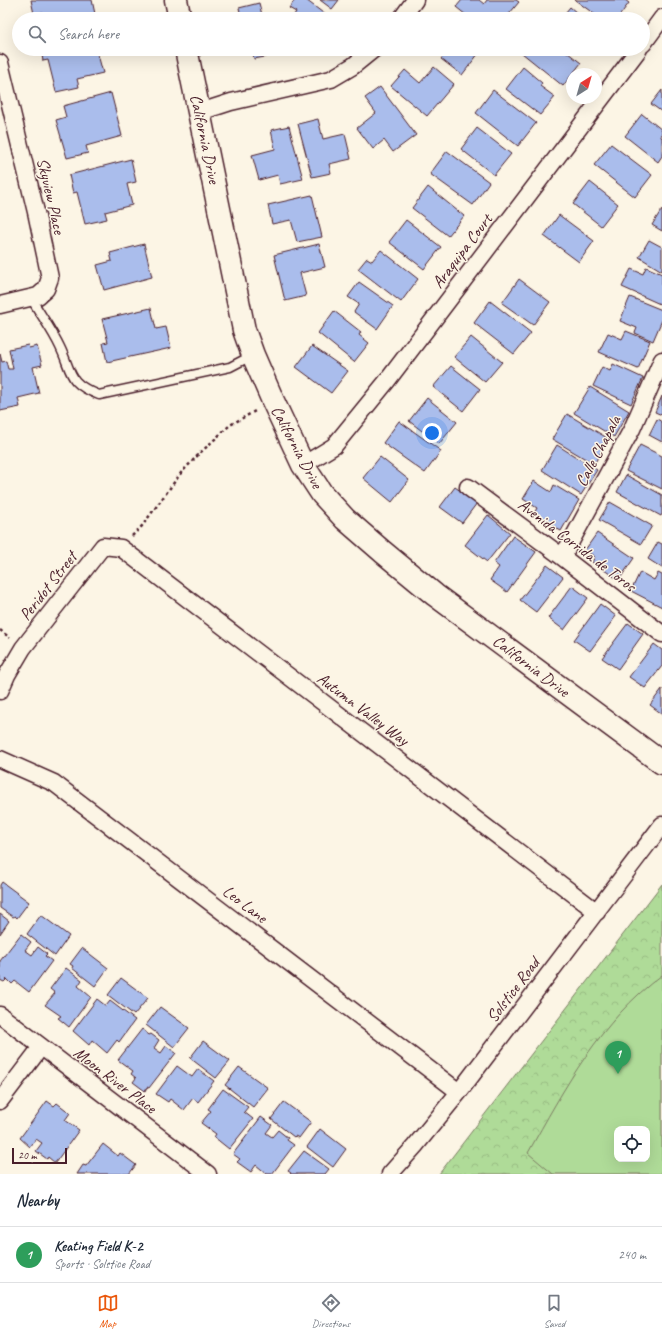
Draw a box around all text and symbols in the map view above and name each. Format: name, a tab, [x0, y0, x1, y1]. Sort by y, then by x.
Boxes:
search box	[12, 12, 650, 56]
icon: search	[26, 23, 48, 45]
text: Search here	[58, 25, 119, 44]
north arrow	[566, 68, 602, 104]
street label: California Drive	[185, 92, 225, 187]
street label: Skyview Place	[32, 156, 70, 237]
street label: Araquipa Court	[427, 208, 498, 292]
street label: California Drive	[266, 402, 328, 493]
street label: Calle Chapala	[571, 411, 626, 490]
your location	[422, 423, 442, 443]
street label: Avenida Corrida de Toros	[514, 494, 642, 597]
street label: Peridot Street	[15, 545, 83, 625]
street label: California Drive	[488, 630, 575, 703]
street label: Autumn Valley Way	[313, 668, 414, 751]
street label: Leo Lane	[219, 880, 273, 928]
street label: Solstice Road	[482, 951, 546, 1027]
pin: 1	[605, 1041, 631, 1074]
street label: Moon River Place	[69, 1042, 162, 1119]
map controls	[614, 1126, 650, 1162]
button: locate	[614, 1126, 650, 1162]
scale bar	[12, 1146, 67, 1165]
text: 20 m	[18, 1148, 37, 1162]
text: Nearby	[16, 1190, 59, 1211]
text: Keating Field K-2	[54, 1237, 143, 1256]
text: 1	[26, 1247, 32, 1263]
text: 240 m	[618, 1247, 646, 1263]
text: Sports · Solstice Road	[54, 1256, 150, 1272]
tab: Map	[97, 1292, 119, 1330]
tab: Directions	[312, 1292, 350, 1330]
tab: Saved	[543, 1292, 565, 1330]

